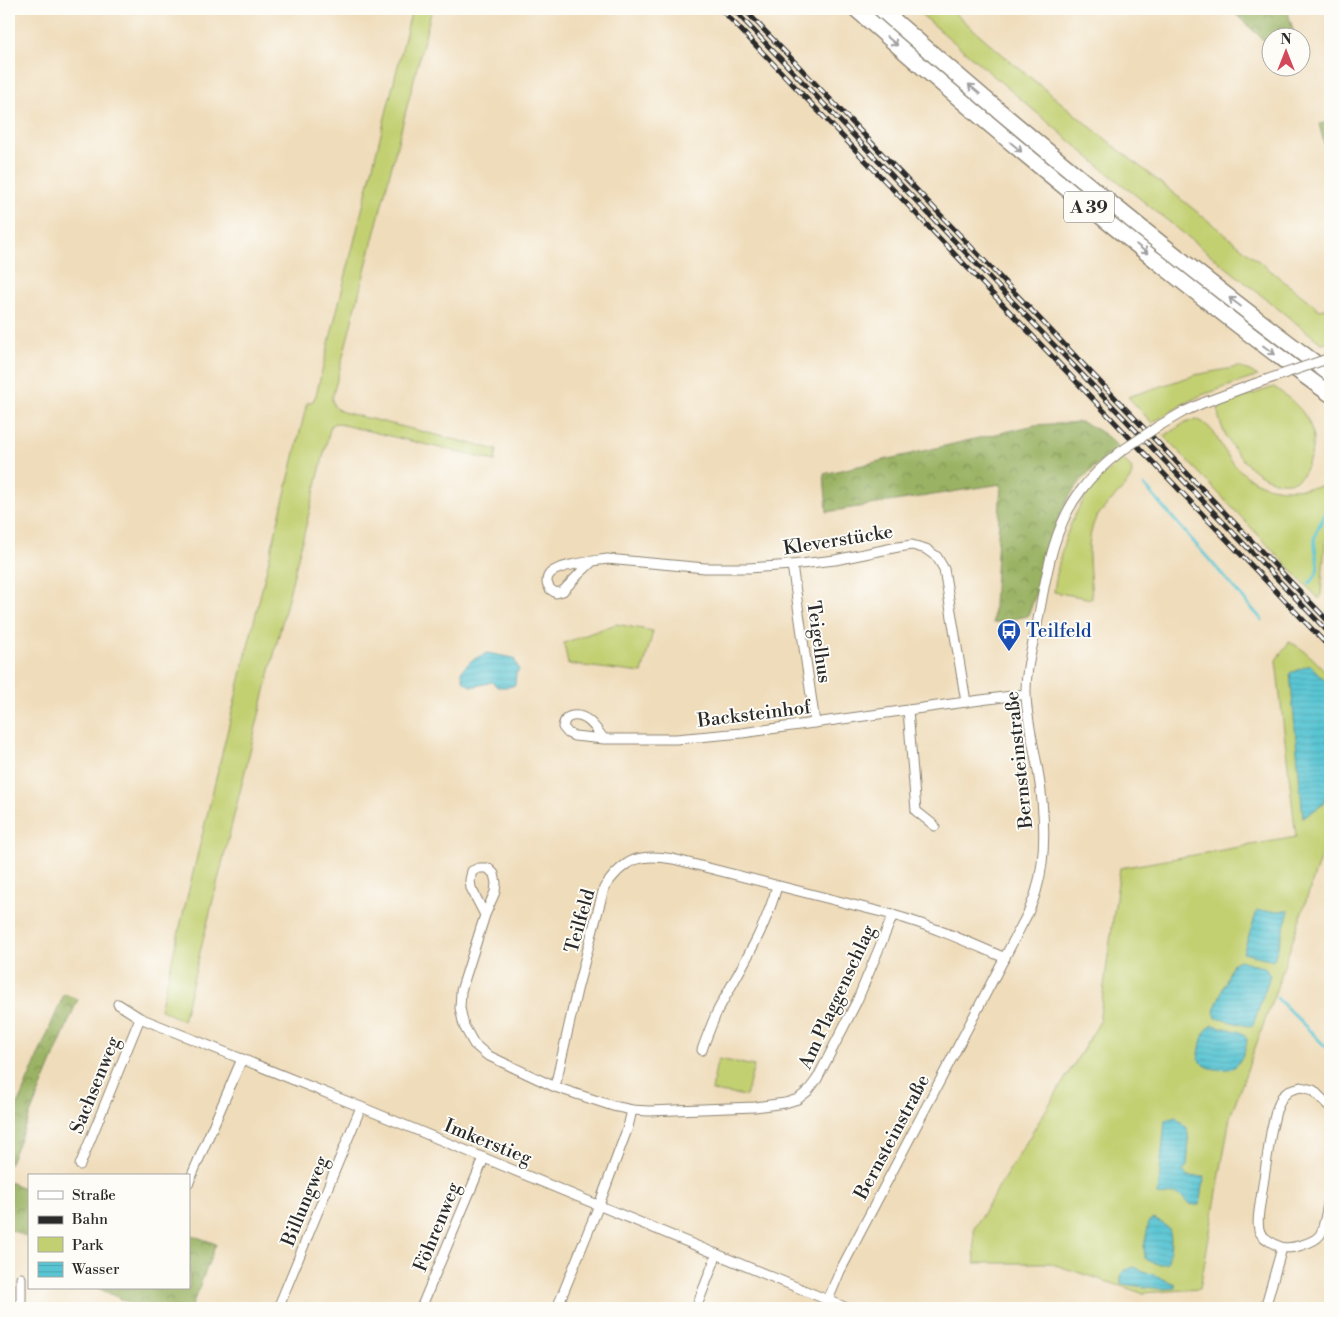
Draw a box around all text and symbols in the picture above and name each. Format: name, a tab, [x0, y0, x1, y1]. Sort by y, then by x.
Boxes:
north arrow	[1262, 28, 1312, 78]
text: N	[1280, 31, 1292, 49]
one-way arrow	[886, 35, 899, 47]
one-way arrow	[968, 84, 981, 95]
one-way arrow	[1009, 141, 1022, 152]
road number: A 39	[1064, 192, 1114, 222]
one-way arrow	[1135, 244, 1148, 255]
one-way arrow	[1229, 297, 1242, 308]
one-way arrow	[1262, 344, 1275, 355]
street label: Kleverstücke	[781, 519, 895, 561]
street label: Teigelhus	[801, 599, 837, 685]
bus stop icon: Teilfeld	[996, 618, 1022, 652]
place label: Teilfeld	[1026, 619, 1092, 643]
street label: Bernsteinstraße	[1000, 690, 1038, 831]
street label: Backsteinhof	[695, 695, 813, 733]
street label: Teilfeld	[559, 886, 601, 956]
street label: Am Plaggenschlag	[793, 921, 881, 1074]
street label: Sachsenweg	[65, 1033, 125, 1137]
street label: Bernsteinstraße	[848, 1070, 935, 1205]
street label: Imkerstieg	[441, 1114, 535, 1170]
street label: Billungweg	[276, 1152, 334, 1251]
legend	[28, 1174, 190, 1290]
street label: Föhrenweg	[408, 1179, 466, 1275]
text: Straße	[72, 1186, 116, 1205]
text: Bahn	[71, 1210, 108, 1229]
text: Park	[72, 1236, 104, 1255]
text: Wasser	[71, 1260, 120, 1279]

